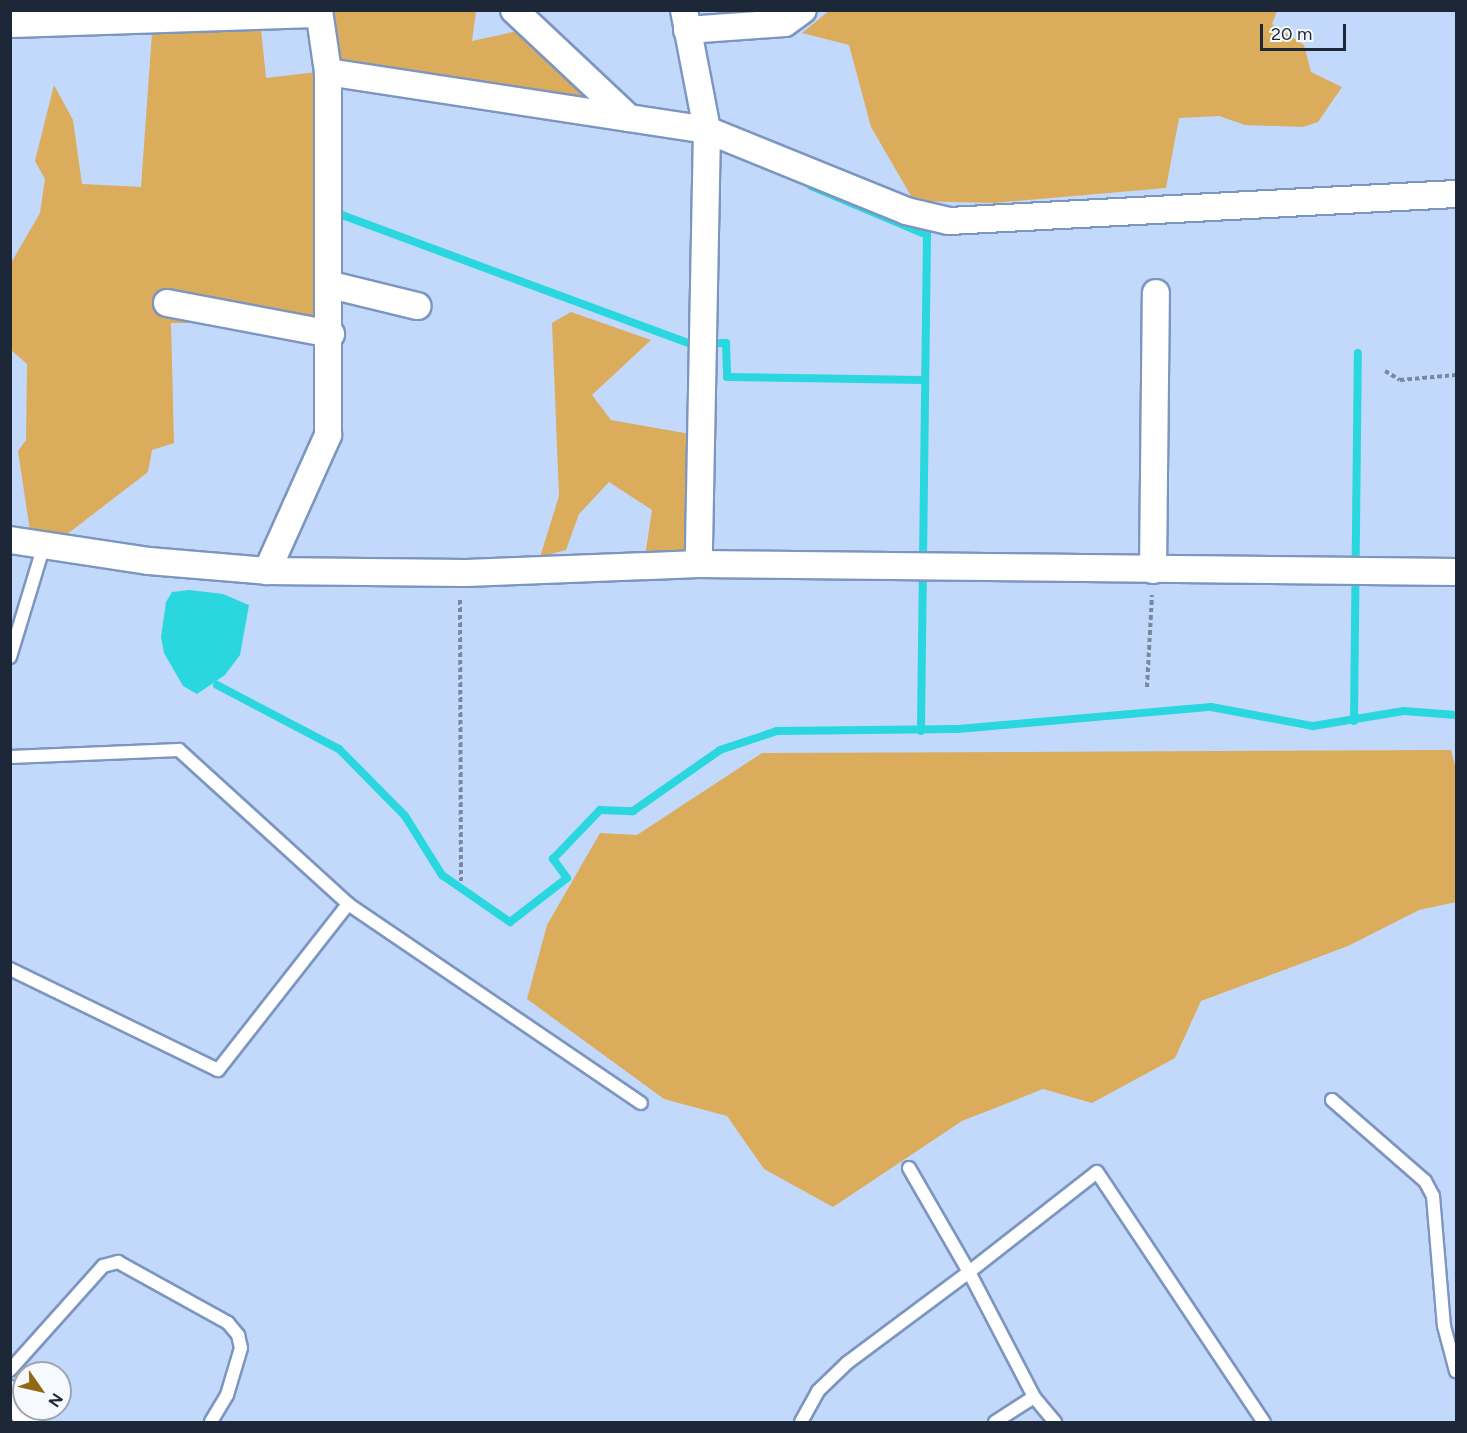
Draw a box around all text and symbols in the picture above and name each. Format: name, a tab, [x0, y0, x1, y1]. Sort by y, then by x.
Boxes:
scale bar	[1263, 12, 1348, 50]
text: 20 m	[1271, 23, 1312, 45]
north arrow	[12, 1361, 72, 1421]
text: N	[44, 1390, 67, 1411]

